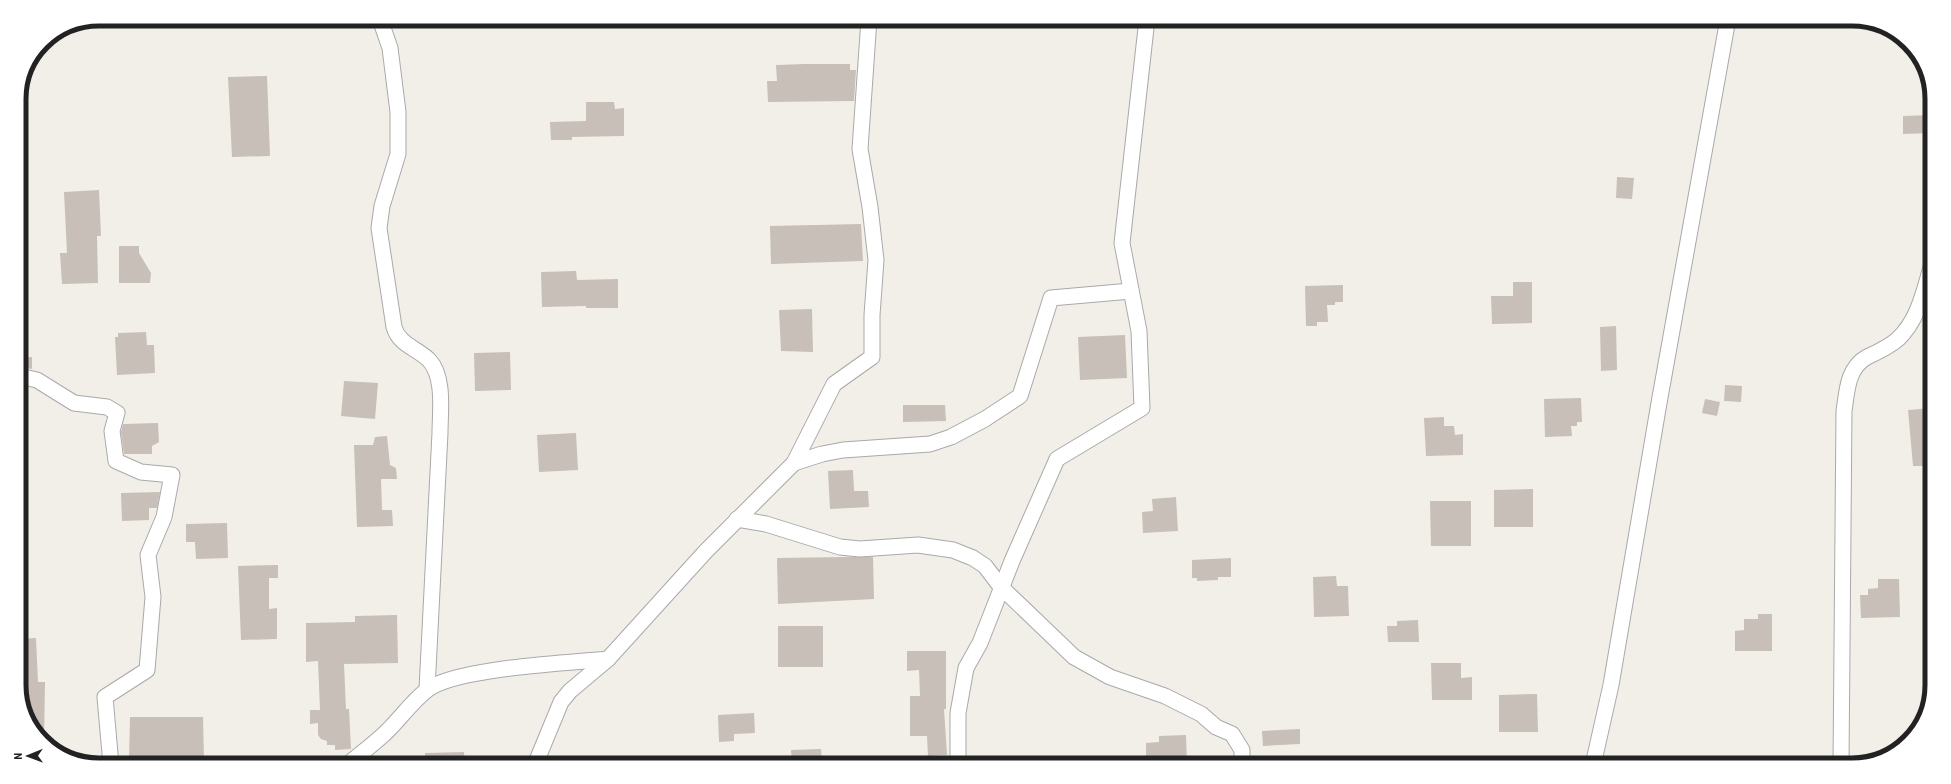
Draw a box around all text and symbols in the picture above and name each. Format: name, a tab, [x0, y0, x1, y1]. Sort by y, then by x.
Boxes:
north arrow	[8, 736, 48, 776]
text: N	[12, 752, 25, 760]

